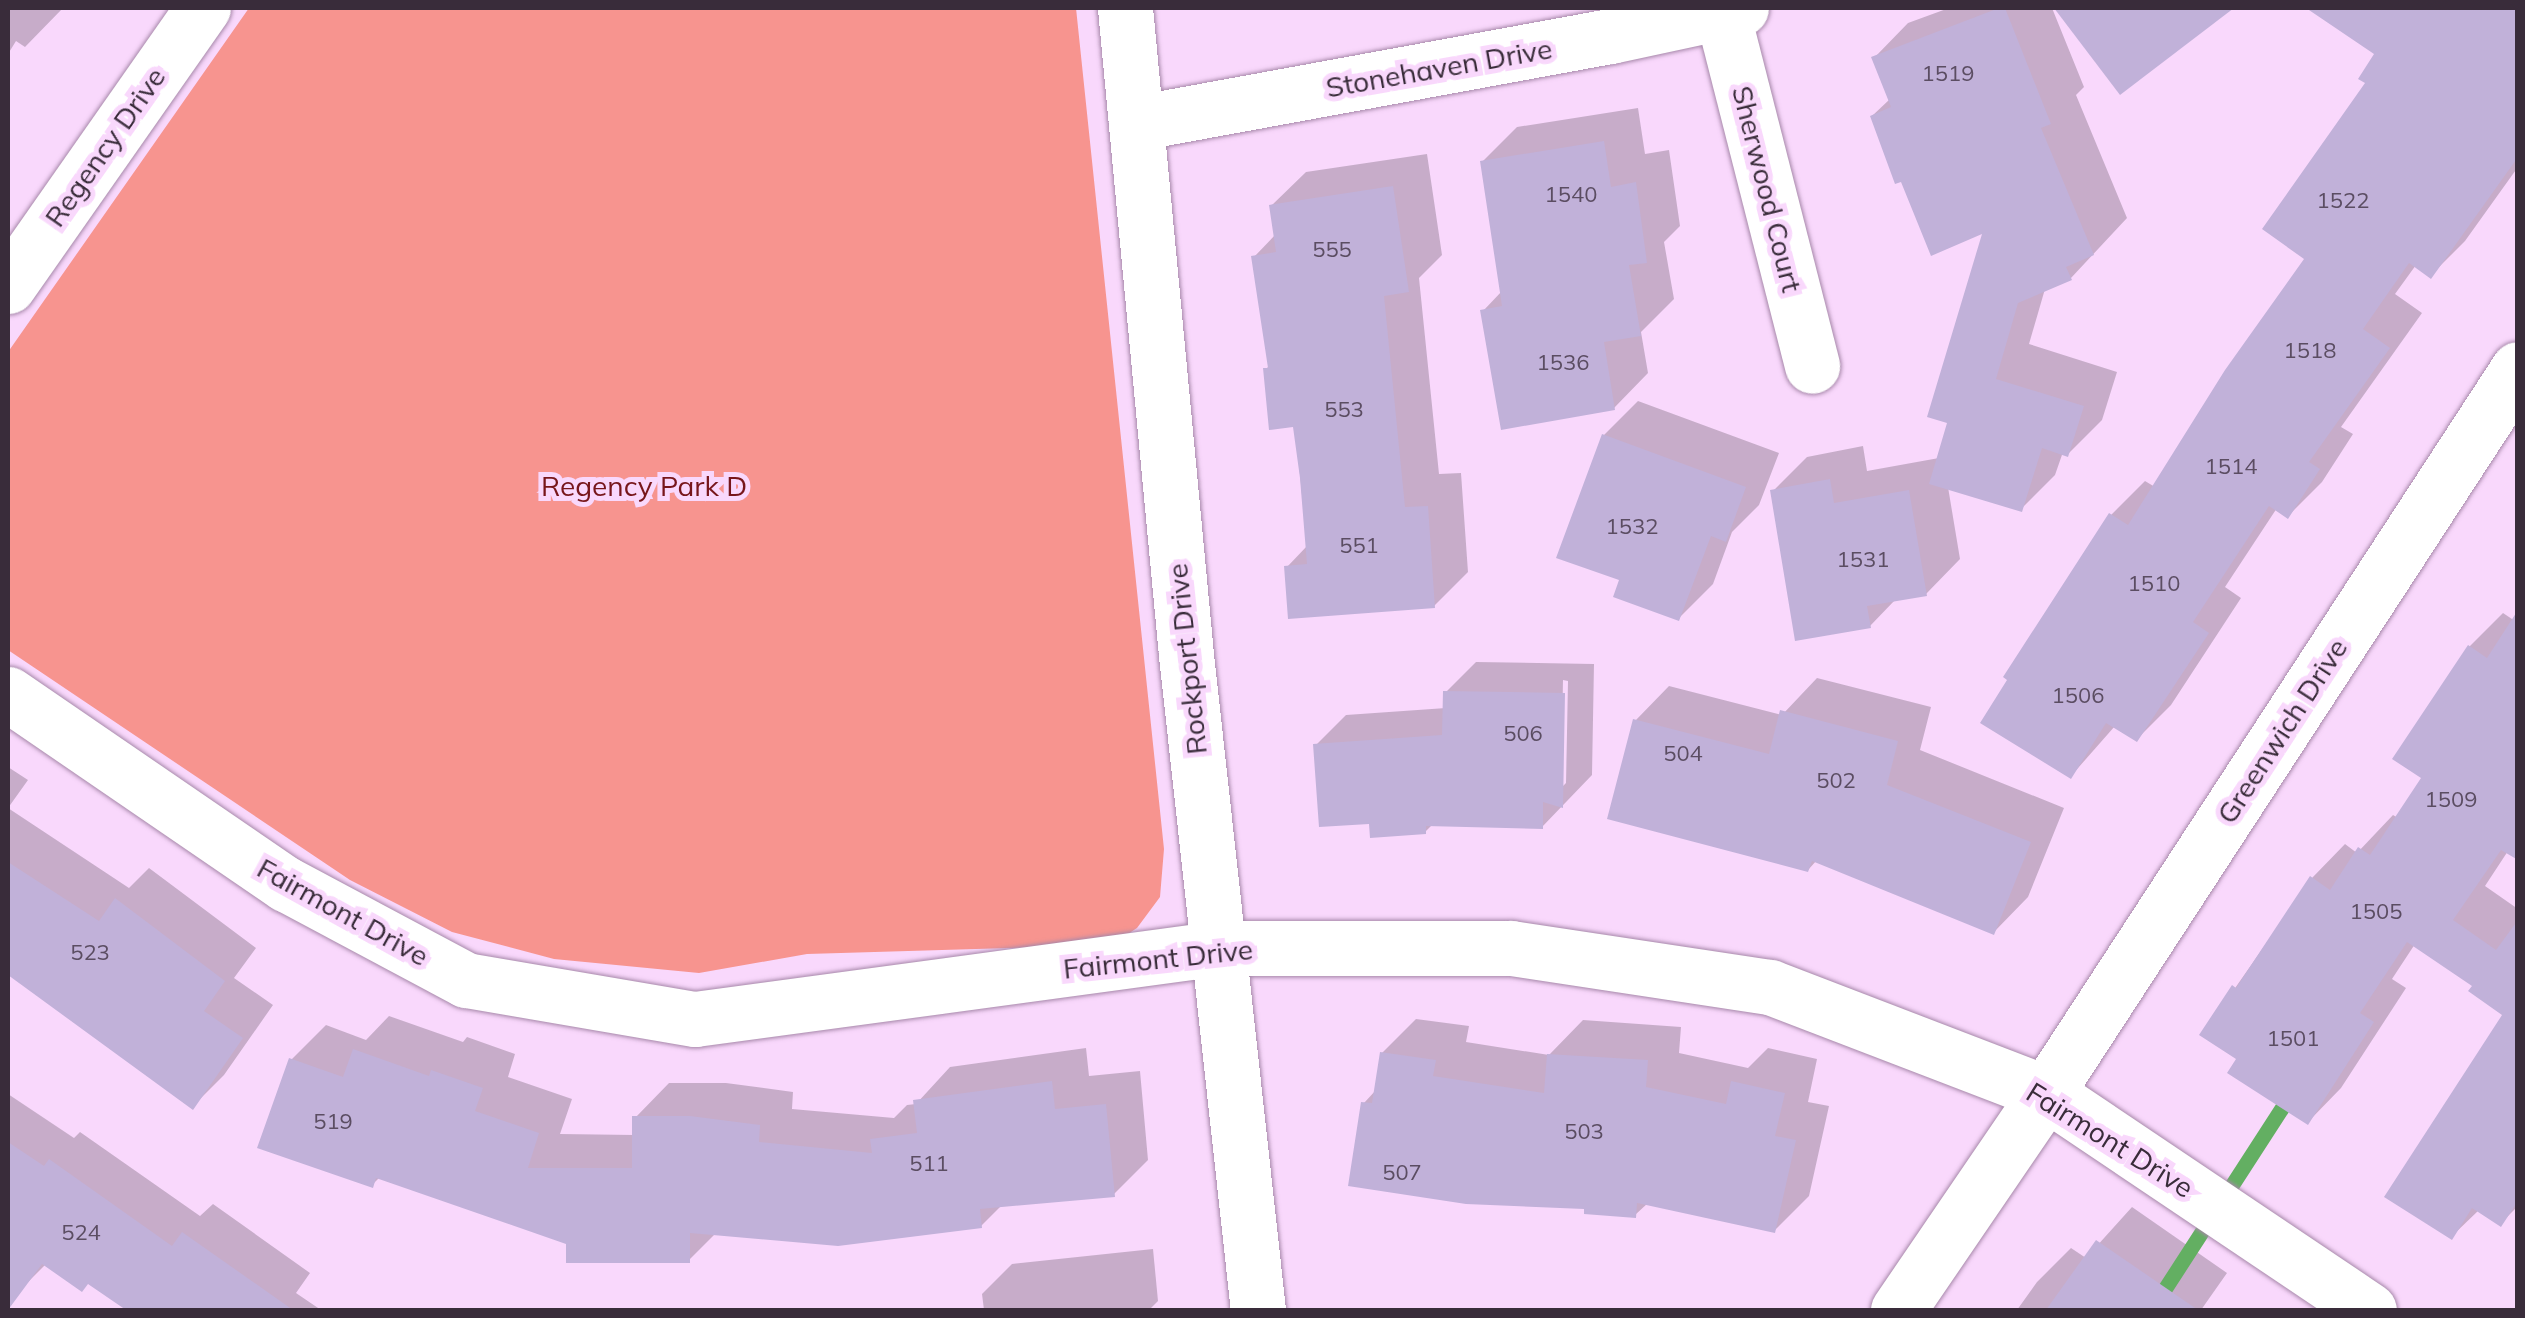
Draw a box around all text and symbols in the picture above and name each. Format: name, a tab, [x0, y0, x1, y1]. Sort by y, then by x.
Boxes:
street label: Stonehaven Drive	[1323, 32, 1555, 104]
street label: Regency Drive	[38, 61, 172, 233]
house number: 1519	[1922, 61, 1974, 87]
street label: Sherwood Court	[1725, 82, 1809, 296]
house number: 1540	[1545, 182, 1597, 208]
house number: 1522	[2317, 188, 2369, 214]
house number: 555	[1312, 237, 1352, 263]
house number: 1518	[2284, 338, 2336, 364]
house number: 1536	[1537, 350, 1589, 376]
house number: 553	[1324, 397, 1364, 423]
house number: 1514	[2205, 454, 2257, 480]
park label: Regency Park D	[541, 469, 747, 503]
house number: 1532	[1606, 514, 1658, 540]
house number: 551	[1339, 533, 1379, 559]
house number: 1531	[1837, 547, 1889, 573]
street label: Rockport Drive	[1160, 562, 1214, 756]
house number: 1510	[2128, 571, 2180, 597]
street label: Greenwich Drive	[2210, 632, 2354, 830]
house number: 1506	[2052, 683, 2104, 709]
house number: 506	[1503, 721, 1543, 747]
house number: 504	[1663, 741, 1703, 767]
house number: 502	[1816, 768, 1856, 794]
house number: 1509	[2425, 787, 2477, 813]
street label: Fairmont Drive	[252, 851, 434, 973]
house number: 1505	[2350, 899, 2402, 925]
street label: Fairmont Drive	[1062, 932, 1254, 986]
house number: 523	[70, 940, 110, 966]
house number: 1501	[2267, 1026, 2319, 1052]
street label: Fairmont Drive	[2020, 1075, 2200, 1205]
house number: 519	[313, 1109, 353, 1135]
house number: 503	[1564, 1119, 1604, 1145]
house number: 511	[909, 1151, 949, 1177]
house number: 507	[1382, 1160, 1422, 1186]
house number: 524	[61, 1220, 101, 1246]

